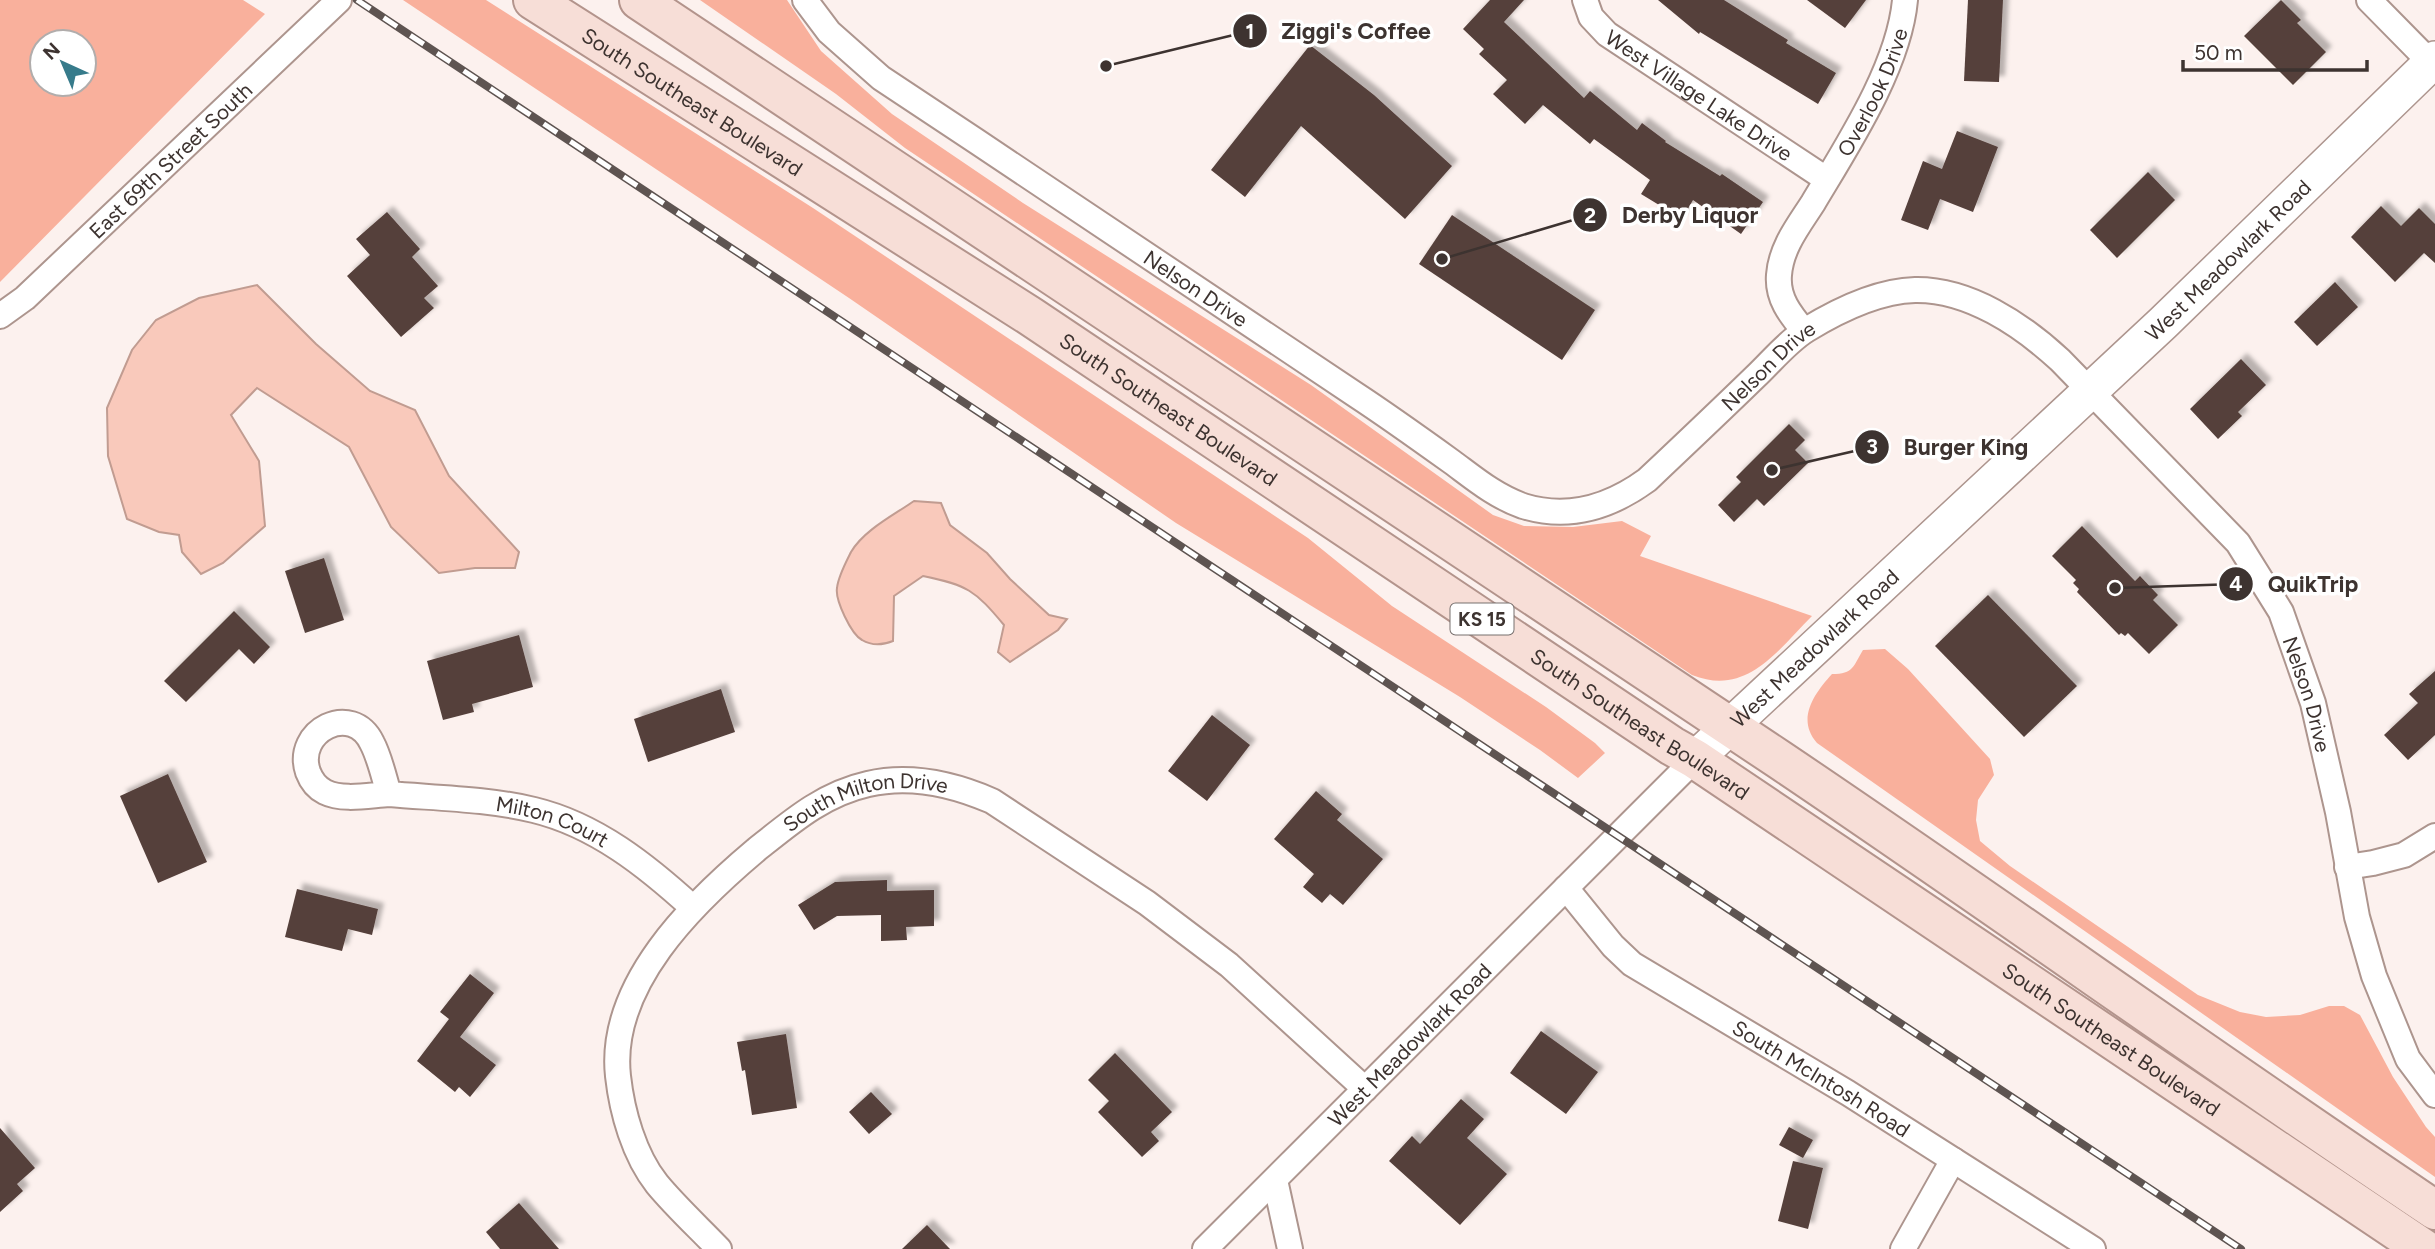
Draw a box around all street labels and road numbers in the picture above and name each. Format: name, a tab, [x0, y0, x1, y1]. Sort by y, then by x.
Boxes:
street label: South Southeast Boulevard	[577, 22, 807, 181]
street label: West Village Lake Drive	[1601, 24, 1797, 166]
street label: Overlook Drive	[1832, 25, 1912, 160]
street label: East 69th Street South	[84, 77, 257, 243]
street label: West Meadowlark Road	[2140, 174, 2316, 346]
street label: Nelson Drive	[1139, 244, 1253, 332]
street label: Nelson Drive	[1716, 315, 1819, 415]
street label: South Southeast Boulevard	[1055, 327, 1282, 491]
street label: West Meadowlark Road	[1725, 564, 1903, 732]
road number: KS 15	[1450, 604, 1514, 634]
street label: Nelson Drive	[2278, 633, 2336, 754]
street label: South Southeast Boulevard	[1526, 643, 1754, 805]
street label: South Milton Drive	[778, 767, 951, 837]
street label: Milton Court	[494, 791, 614, 852]
street label: South Southeast Boulevard	[1998, 957, 2225, 1121]
street label: West Meadowlark Road	[1323, 958, 1496, 1131]
street label: South McIntosh Road	[1728, 1015, 1915, 1142]

